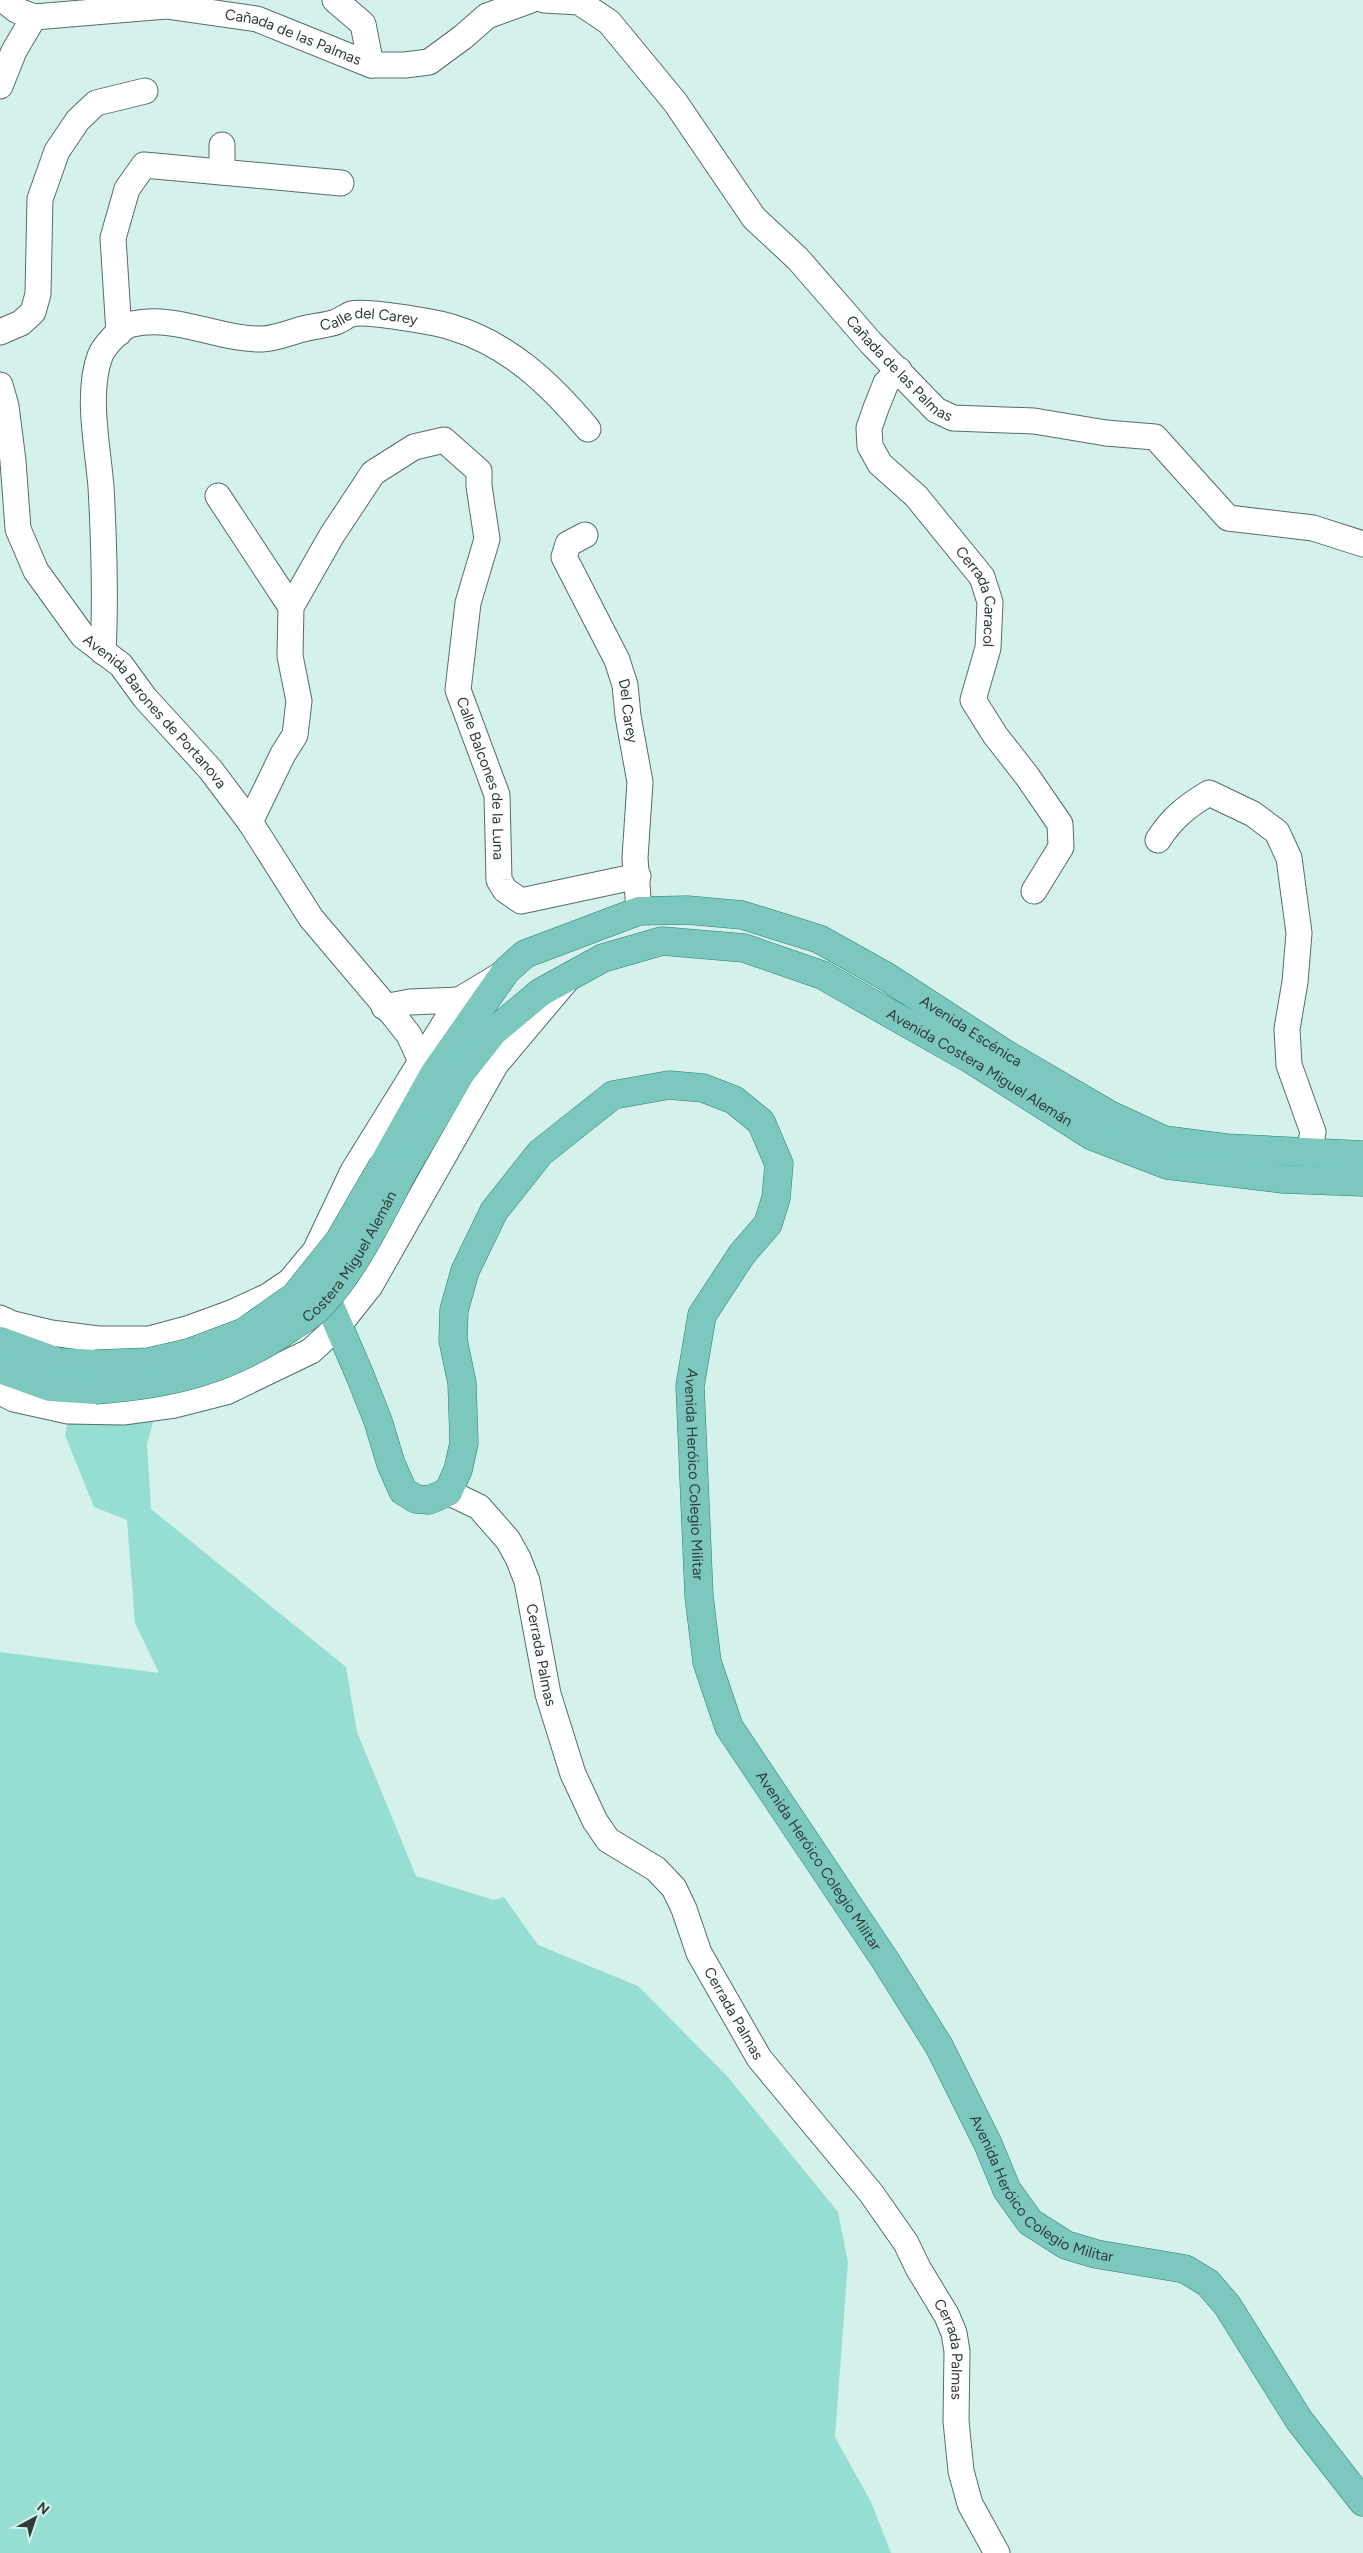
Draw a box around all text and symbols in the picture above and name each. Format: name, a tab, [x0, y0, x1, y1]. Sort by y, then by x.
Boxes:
street label: Cañada de las Palmas	[224, 6, 364, 69]
street label: Calle del Carey	[318, 304, 419, 335]
street label: Cañada de las Palmas	[842, 312, 955, 425]
street label: Cerrada Caracol	[952, 543, 1000, 648]
street label: Avenida Barones de Portanova	[80, 630, 230, 792]
street label: Del Carey	[614, 676, 642, 745]
street label: Calle Balcones de la Luna	[452, 694, 508, 860]
street label: Avenida Escénica	[916, 992, 1025, 1070]
street label: Avenida Costera Miguel Alemán	[884, 1005, 1076, 1130]
street label: Costera Miguel Alemán	[299, 1188, 400, 1326]
street label: Avenida Heróico Colegio Militar	[681, 1367, 707, 1581]
street label: Cerrada Palmas	[522, 1602, 560, 1709]
street label: Avenida Heróico Colegio Militar	[752, 1768, 885, 1954]
street label: Cerrada Palmas	[700, 1964, 767, 2063]
street label: Avenida Heróico Colegio Militar	[966, 2112, 1115, 2266]
street label: Cerrada Palmas	[930, 2296, 966, 2400]
north arrow	[10, 2493, 60, 2543]
text: N	[33, 2498, 53, 2518]

